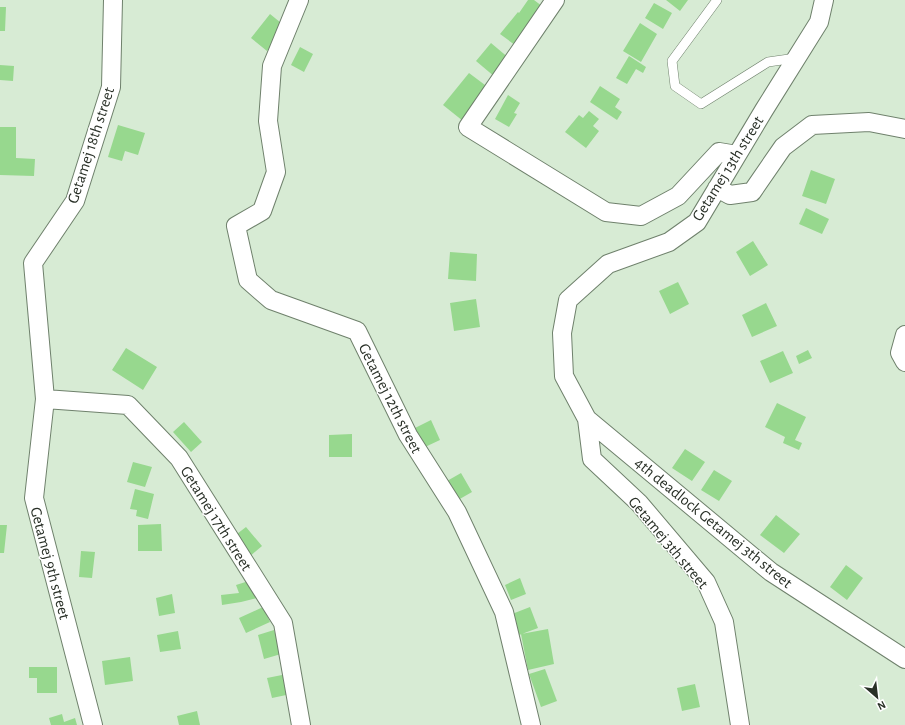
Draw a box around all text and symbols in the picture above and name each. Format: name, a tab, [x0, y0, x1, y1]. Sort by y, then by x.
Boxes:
street label: Getamej 18th street	[65, 85, 118, 206]
street label: Getamej 13th street	[689, 113, 767, 224]
street label: Getamej 12th street	[355, 341, 425, 456]
street label: 4th deadlock Getamej 3th street	[631, 452, 797, 592]
street label: Getamej 17th street	[177, 463, 255, 574]
street label: Getamej 3th street	[625, 492, 713, 592]
street label: Getamej 9th street	[26, 505, 73, 621]
north arrow	[857, 677, 897, 717]
text: N	[875, 699, 887, 712]

